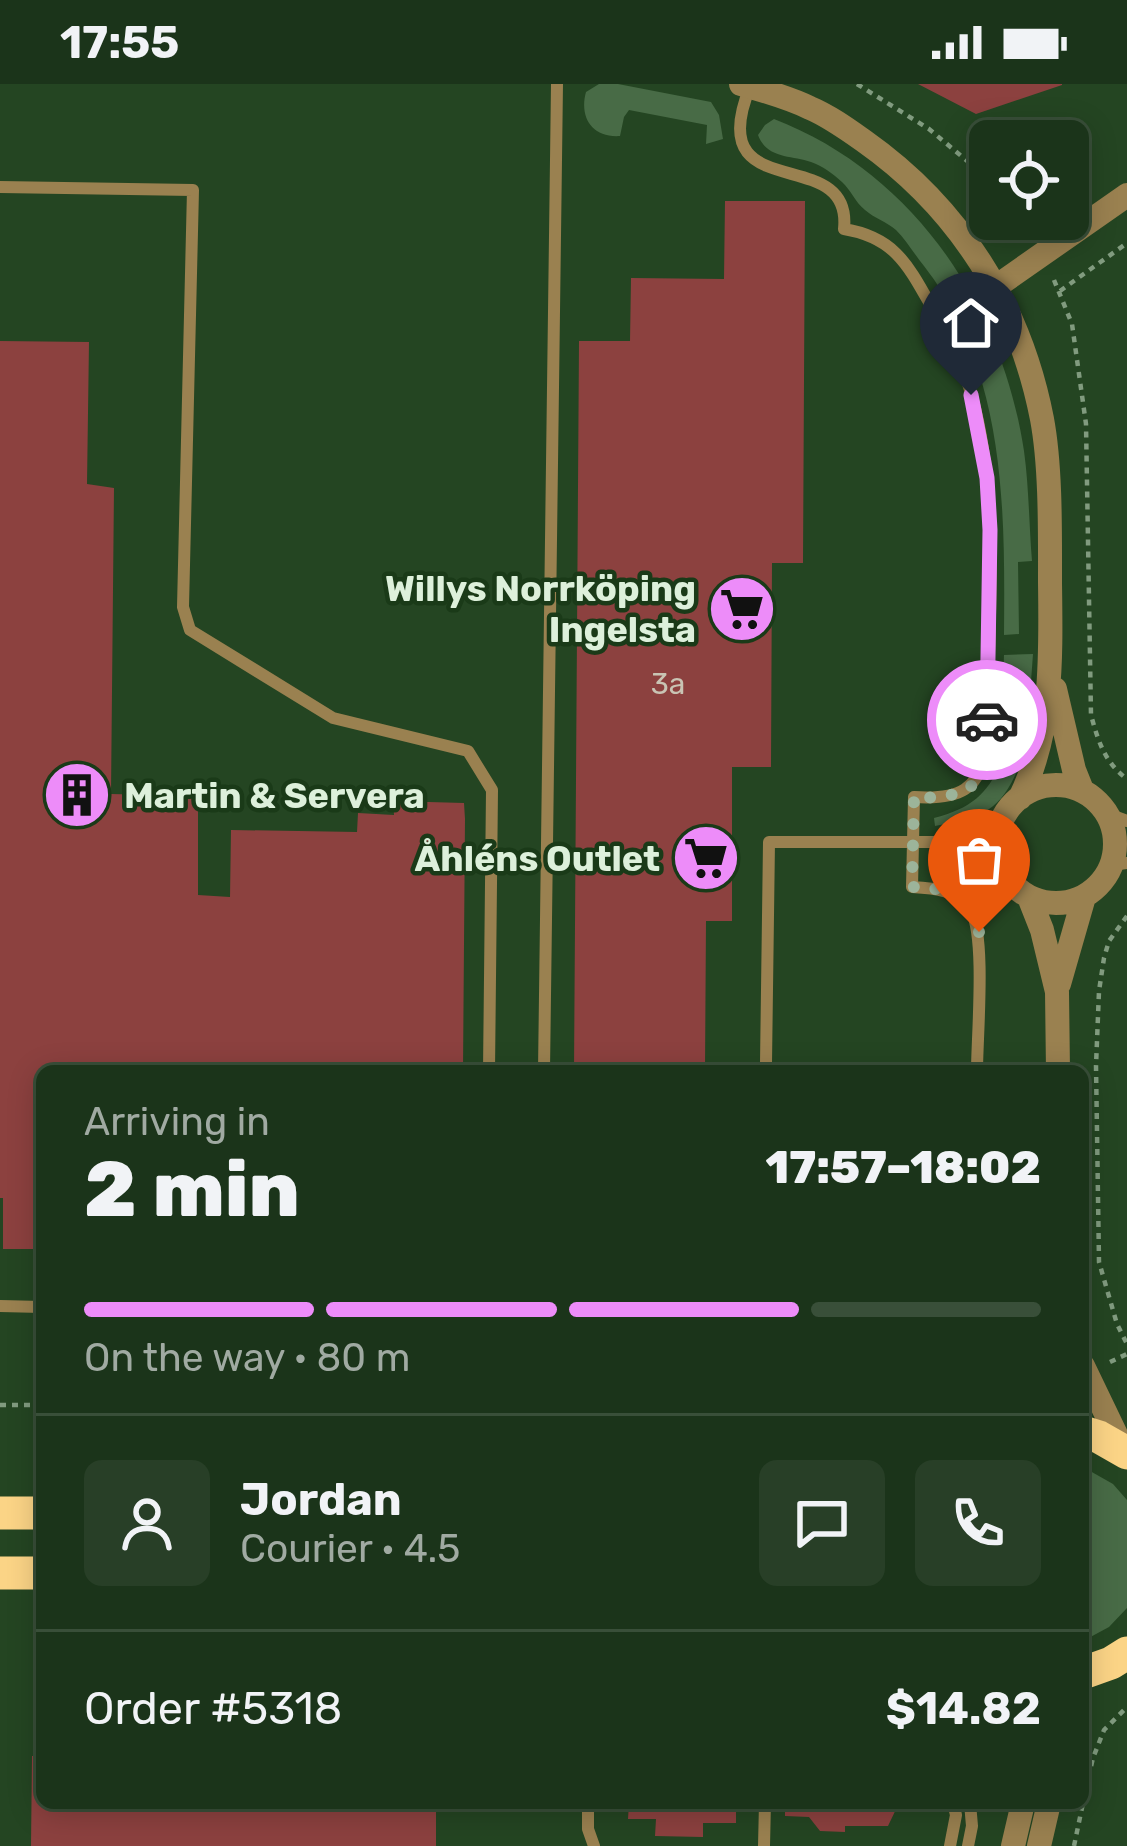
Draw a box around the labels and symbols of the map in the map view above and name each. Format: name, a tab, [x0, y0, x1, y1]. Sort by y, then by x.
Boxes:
pin	[920, 272, 1022, 395]
place label: Willys Norrköping Ingelsta	[385, 567, 696, 651]
supermarket icon: Willys Norrköping Ingelsta	[707, 574, 777, 644]
courier	[927, 660, 1047, 780]
house number: 3a	[651, 666, 685, 702]
building icon: Martin & Servera	[42, 760, 112, 830]
place label: Martin & Servera	[124, 774, 425, 817]
pin	[928, 809, 1030, 932]
supermarket icon: Åhléns Outlet	[671, 823, 741, 893]
place label: Åhléns Outlet	[414, 837, 660, 880]

